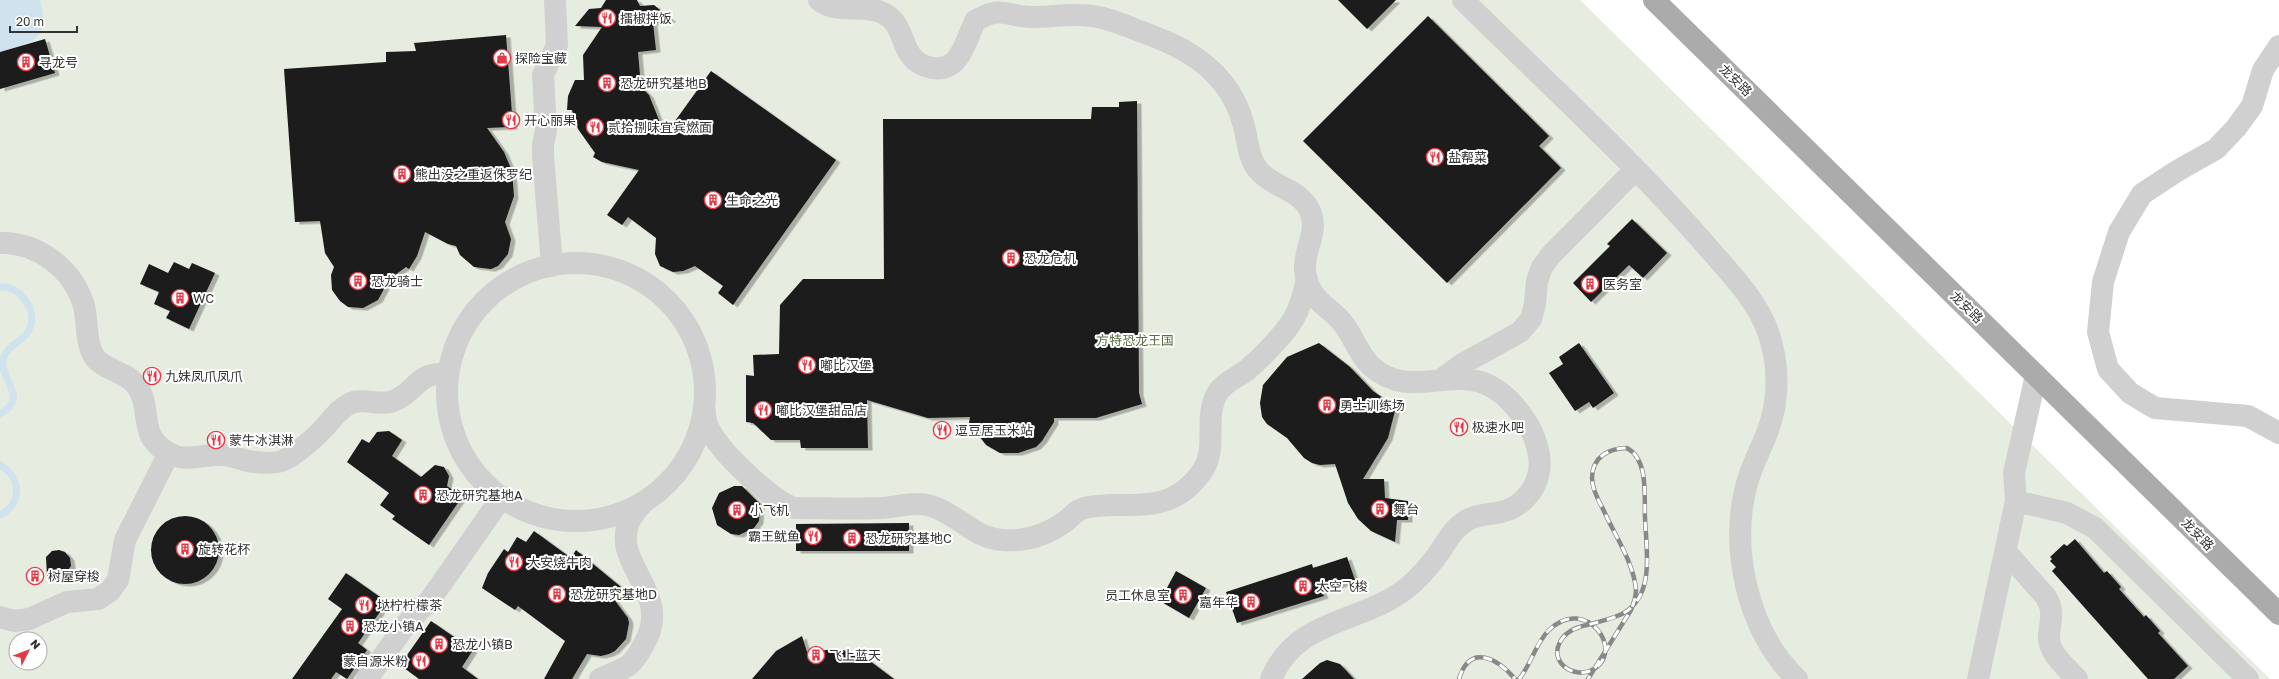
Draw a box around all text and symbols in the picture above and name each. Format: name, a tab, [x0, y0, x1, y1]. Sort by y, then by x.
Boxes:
scale bar	[10, 8, 77, 34]
restaurant icon: 擂椒拌饭	[597, 8, 617, 28]
place label: 擂椒拌饭	[620, 10, 672, 26]
text: 20 m	[16, 14, 44, 29]
shop icon: 探险宝藏	[492, 48, 512, 68]
place label: 探险宝藏	[515, 50, 567, 66]
building icon: 寻龙号	[16, 52, 36, 72]
place label: 寻龙号	[39, 54, 78, 70]
street label: 龙安路	[1716, 61, 1756, 99]
building icon: 恐龙研究基地B	[597, 73, 617, 93]
place label: 恐龙研究基地B	[620, 75, 707, 91]
restaurant icon: 开心丽果	[501, 110, 521, 130]
place label: 开心丽果	[524, 112, 576, 128]
restaurant icon: 贰拾捌味宜宾燃面	[585, 117, 605, 137]
place label: 贰拾捌味宜宾燃面	[608, 119, 712, 135]
restaurant icon: 盐帮菜	[1425, 147, 1445, 167]
place label: 盐帮菜	[1448, 149, 1487, 165]
building icon: 熊出没之重返侏罗纪	[392, 164, 412, 184]
place label: 熊出没之重返侏罗纪	[415, 166, 532, 182]
building icon: 生命之光	[703, 190, 723, 210]
place label: 生命之光	[726, 192, 778, 208]
building icon: 恐龙危机	[1001, 248, 1021, 268]
place label: 恐龙危机	[1024, 250, 1076, 266]
building icon: 恐龙骑士	[348, 271, 368, 291]
place label: 恐龙骑士	[371, 273, 423, 289]
building icon: 医务室	[1580, 274, 1600, 294]
place label: 医务室	[1603, 276, 1642, 292]
building icon: WC	[170, 288, 190, 308]
street label: 龙安路	[1947, 288, 1987, 326]
place label: WC	[193, 290, 214, 306]
park label: 方特恐龙王国	[1096, 332, 1174, 348]
restaurant icon: 嘟比汉堡	[797, 355, 817, 375]
place label: 嘟比汉堡	[820, 357, 872, 373]
restaurant icon: 九妹凤爪凤爪	[142, 366, 162, 386]
place label: 九妹凤爪凤爪	[165, 368, 243, 384]
building icon: 勇士训练场	[1317, 395, 1337, 415]
place label: 勇士训练场	[1340, 397, 1405, 413]
restaurant icon: 嘟比汉堡甜品店	[753, 400, 773, 420]
place label: 嘟比汉堡甜品店	[776, 402, 867, 418]
restaurant icon: 极速水吧	[1449, 417, 1469, 437]
place label: 极速水吧	[1472, 419, 1524, 435]
restaurant icon: 逗豆居玉米站	[932, 420, 952, 440]
place label: 逗豆居玉米站	[955, 422, 1033, 438]
restaurant icon: 蒙牛冰淇淋	[206, 430, 226, 450]
place label: 蒙牛冰淇淋	[229, 432, 294, 448]
building icon: 恐龙研究基地A	[413, 485, 433, 505]
place label: 恐龙研究基地A	[436, 487, 523, 503]
building icon: 舞台	[1370, 499, 1390, 519]
building icon: 小飞机	[727, 500, 747, 520]
place label: 舞台	[1393, 501, 1419, 517]
place label: 小飞机	[750, 502, 789, 518]
street label: 龙安路	[2179, 515, 2217, 553]
restaurant icon: 霸王鱿鱼	[803, 526, 823, 546]
place label: 霸王鱿鱼	[748, 528, 800, 544]
building icon: 恐龙研究基地C	[842, 528, 862, 548]
place label: 恐龙研究基地C	[865, 530, 952, 546]
building icon: 旋转花杯	[175, 539, 195, 559]
place label: 旋转花杯	[198, 541, 251, 557]
restaurant icon: 大安烧牛肉	[504, 552, 524, 572]
place label: 大安烧牛肉	[527, 554, 592, 570]
building icon: 树屋穿梭	[25, 566, 45, 586]
place label: 树屋穿梭	[48, 568, 100, 584]
building icon: 太空飞梭	[1293, 576, 1313, 596]
place label: 太空飞梭	[1316, 578, 1368, 594]
building icon: 恐龙研究基地D	[547, 584, 567, 604]
building icon: 员工休息室	[1173, 585, 1193, 605]
place label: 恐龙研究基地D	[570, 586, 657, 602]
place label: 员工休息室	[1105, 587, 1170, 603]
building icon: 嘉年华	[1241, 592, 1261, 612]
place label: 嘉年华	[1199, 594, 1238, 610]
restaurant icon: 垯柠柠檬茶	[354, 595, 374, 615]
place label: 垯柠柠檬茶	[377, 597, 443, 613]
building icon: 恐龙小镇A	[340, 616, 360, 636]
place label: 恐龙小镇A	[363, 618, 424, 634]
north arrow	[8, 631, 48, 671]
building icon: 恐龙小镇B	[429, 634, 449, 654]
place label: 恐龙小镇B	[452, 636, 513, 652]
text: N	[28, 637, 43, 651]
building icon: 飞上蓝天	[806, 645, 826, 665]
place label: 飞上蓝天	[829, 647, 881, 663]
restaurant icon: 蒙自源米粉	[411, 651, 431, 671]
place label: 蒙自源米粉	[343, 653, 408, 669]

